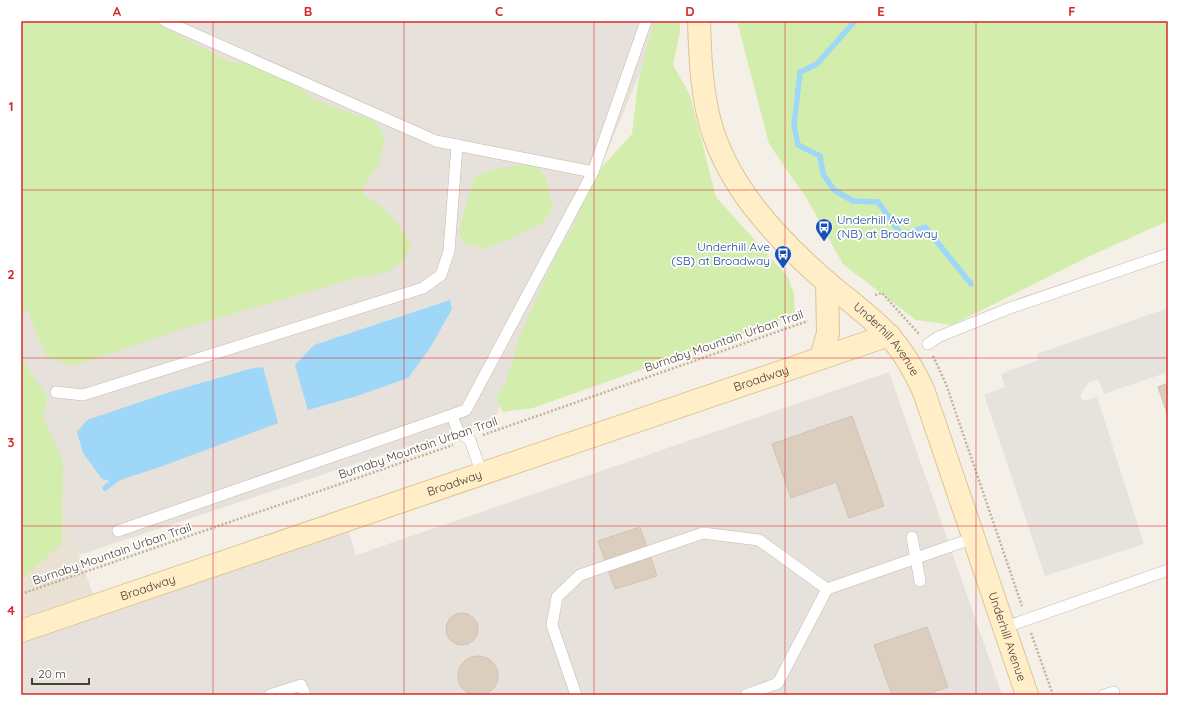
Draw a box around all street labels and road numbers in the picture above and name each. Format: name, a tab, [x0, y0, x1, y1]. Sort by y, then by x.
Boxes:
street label: Underhill Avenue	[851, 299, 923, 379]
street label: Burnaby Mountain Urban Trail	[642, 306, 805, 375]
street label: Broadway	[732, 362, 790, 394]
street label: Burnaby Mountain Urban Trail	[336, 413, 499, 482]
street label: Broadway	[425, 466, 484, 499]
street label: Burnaby Mountain Urban Trail	[30, 519, 193, 588]
street label: Broadway	[118, 571, 177, 604]
street label: Underhill Avenue	[985, 590, 1030, 683]

